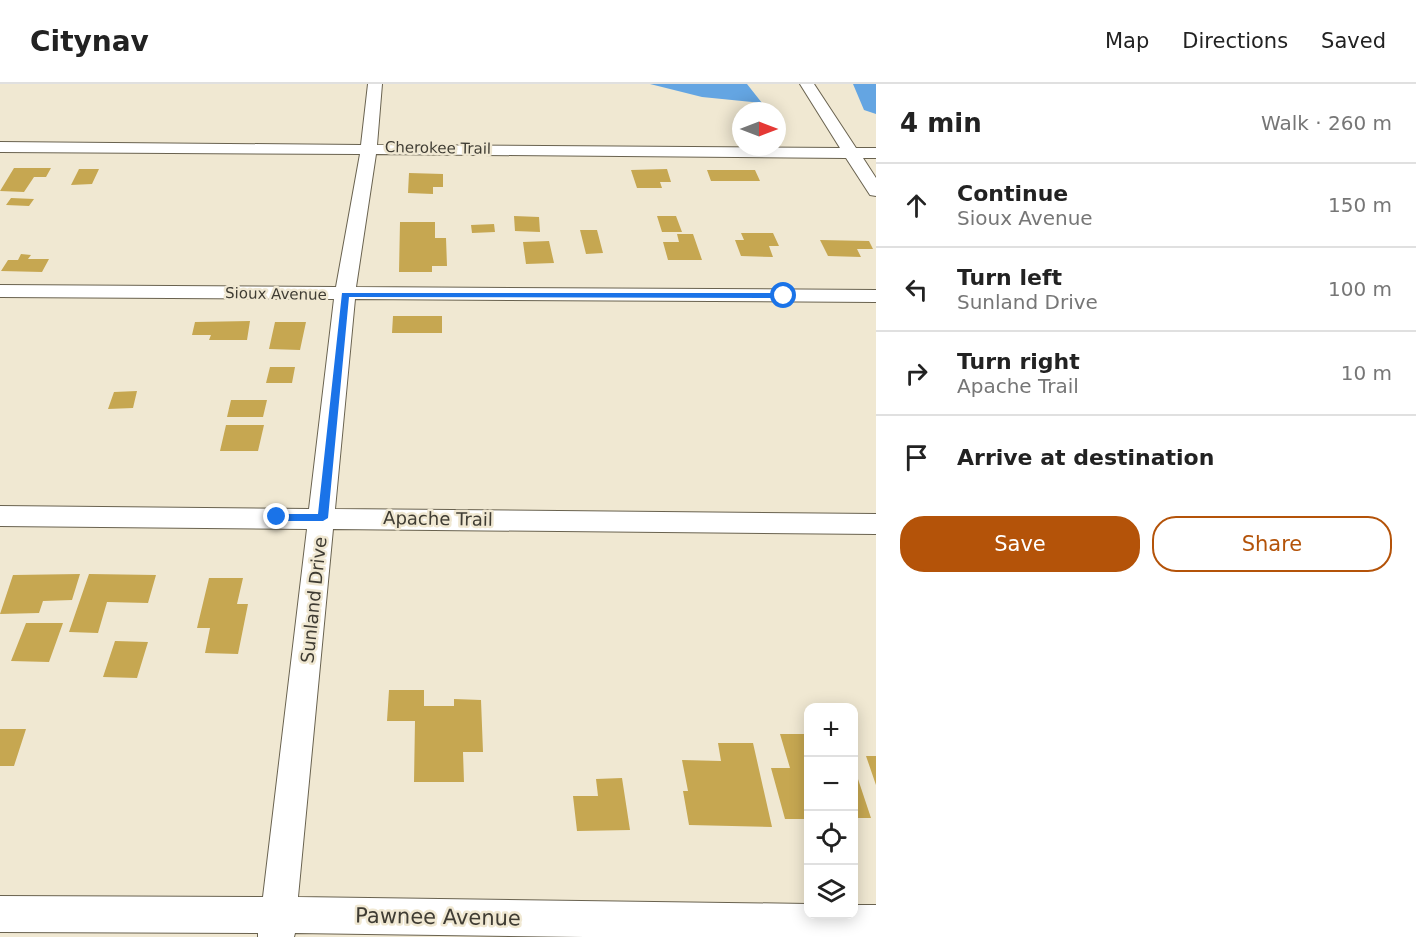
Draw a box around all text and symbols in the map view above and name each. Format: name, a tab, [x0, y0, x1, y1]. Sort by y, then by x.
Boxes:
text: Citynav	[30, 25, 149, 58]
text: Map	[1105, 29, 1149, 53]
text: Directions	[1182, 29, 1288, 53]
text: Saved	[1321, 29, 1386, 53]
north arrow	[732, 102, 786, 156]
text: 4 min	[900, 108, 982, 138]
text: Walk · 260 m	[1261, 111, 1392, 135]
street label: Cherokee Trail	[385, 138, 491, 158]
text: Continue	[957, 181, 1068, 206]
icon: ahead	[900, 189, 933, 222]
text: 150 m	[1328, 193, 1392, 217]
text: Sioux Avenue	[957, 206, 1093, 230]
text: Turn left	[957, 265, 1062, 290]
icon: left	[900, 273, 933, 306]
text: 100 m	[1328, 277, 1392, 301]
route start	[770, 282, 796, 308]
street label: Sioux Avenue	[225, 284, 327, 304]
text: Sunland Drive	[957, 290, 1098, 314]
text: Turn right	[957, 349, 1080, 374]
icon: right	[900, 357, 933, 390]
text: 10 m	[1341, 361, 1392, 385]
text: Apache Trail	[957, 374, 1079, 398]
icon: arrive	[900, 441, 933, 474]
text: Arrive at destination	[957, 445, 1214, 470]
route end	[263, 503, 289, 529]
street label: Apache Trail	[383, 507, 493, 530]
button: Save	[900, 516, 1140, 572]
button: Share	[1152, 516, 1392, 572]
street label: Sunland Drive	[296, 536, 331, 664]
map controls	[804, 703, 858, 919]
button: +	[804, 703, 858, 757]
button: −	[804, 757, 858, 811]
button: locate	[804, 811, 858, 865]
button: layers	[804, 865, 858, 919]
street label: Pawnee Avenue	[355, 904, 521, 930]

